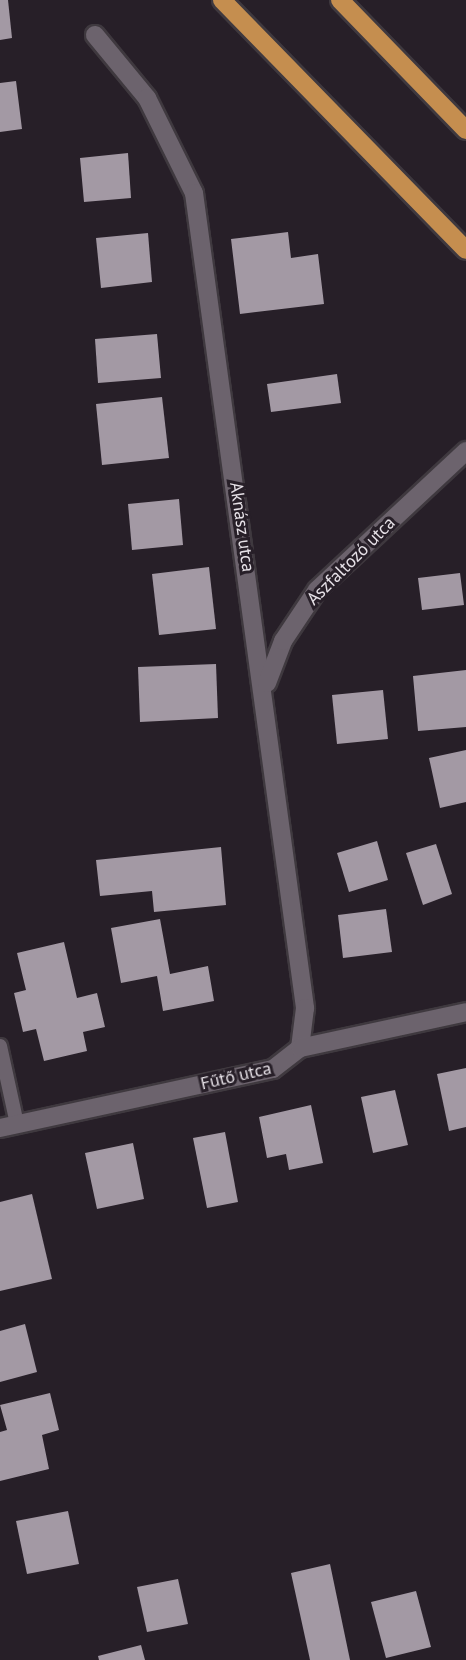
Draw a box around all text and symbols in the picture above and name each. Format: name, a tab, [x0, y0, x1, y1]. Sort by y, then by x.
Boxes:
street label: Aknász utca	[225, 480, 259, 574]
street label: Aszfaltozó utca	[302, 512, 400, 610]
street label: Fűtő utca	[198, 1057, 274, 1095]

